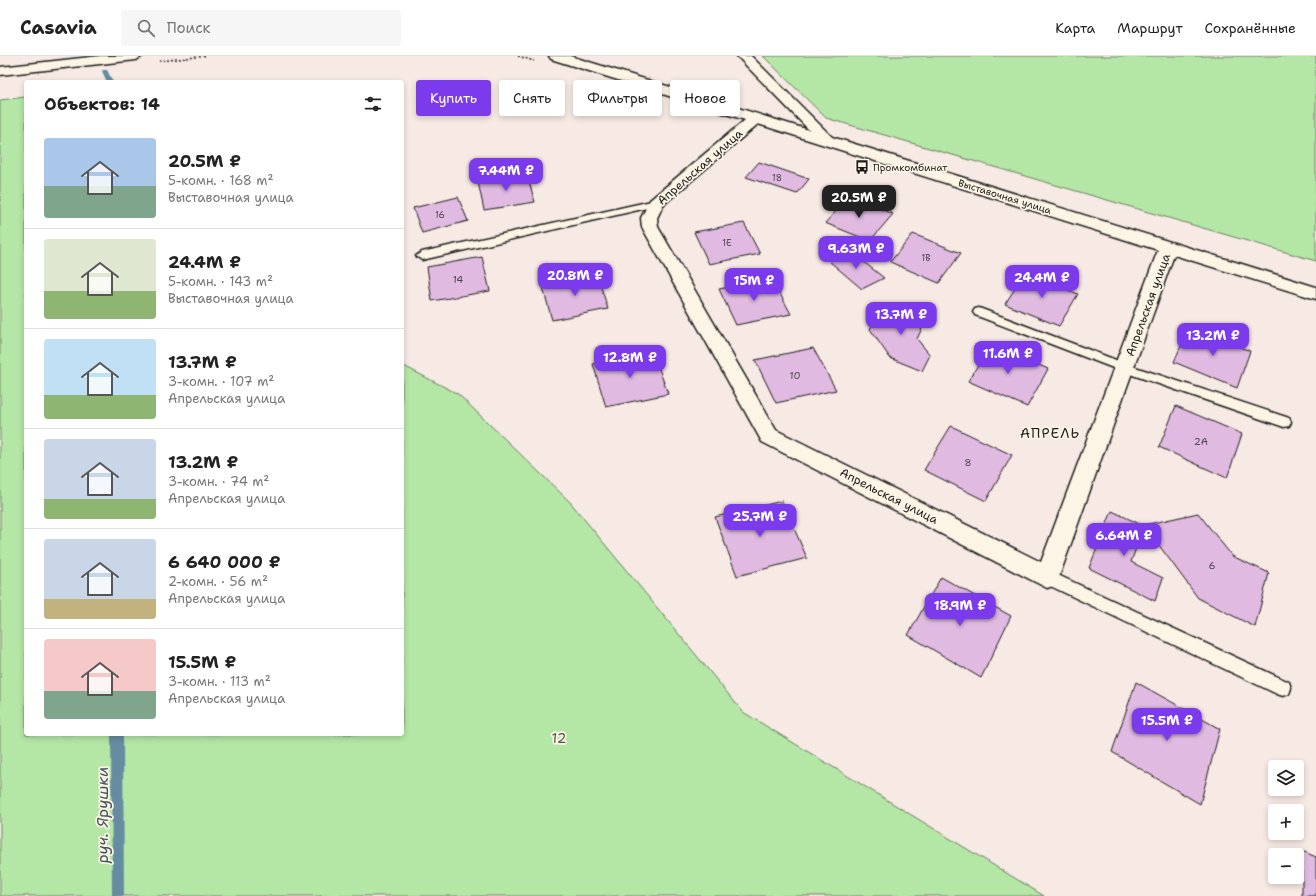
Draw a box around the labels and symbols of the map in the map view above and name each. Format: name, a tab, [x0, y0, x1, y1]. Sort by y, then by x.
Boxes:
street label: Апрельская улица	[654, 125, 746, 209]
pin: 7.44M ₽	[469, 158, 543, 192]
bus stop icon: Промкомбинат	[854, 159, 870, 175]
place label: Промкомбинат	[873, 161, 948, 174]
house number: 18	[772, 172, 782, 184]
street label: Выставочная улица	[957, 176, 1054, 217]
pin: 20.5M ₽	[822, 185, 896, 219]
house number: 16	[435, 209, 445, 221]
pin: 9.63M ₽	[819, 236, 893, 270]
house number: 1Е	[722, 237, 732, 249]
street label: Апрельская улица	[1122, 251, 1174, 359]
house number: 1В	[921, 252, 931, 264]
pin: 20.8M ₽	[538, 263, 612, 297]
pin: 24.4M ₽	[1005, 265, 1079, 299]
pin: 15M ₽	[726, 268, 782, 302]
house number: 14	[453, 273, 463, 286]
pin: 13.7M ₽	[864, 302, 938, 336]
pin: 13.2M ₽	[1176, 323, 1250, 357]
pin: 11.6M ₽	[971, 341, 1045, 375]
pin: 12.8M ₽	[593, 345, 667, 379]
house number: 10	[790, 369, 800, 382]
district label: АПРЕЛЬ	[1020, 424, 1080, 442]
house number: 2А	[1194, 435, 1208, 448]
house number: 8	[965, 456, 972, 469]
street label: Апрельская улица	[837, 464, 941, 528]
pin: 25.7M ₽	[723, 504, 797, 538]
pin: 6.64M ₽	[1087, 523, 1161, 557]
house number: 6	[1209, 559, 1216, 572]
pin: 18.9M ₽	[923, 593, 997, 627]
pin: 15.5M ₽	[1130, 708, 1204, 742]
park label: 12	[552, 729, 566, 747]
water label: руч. Ярушки	[92, 767, 113, 864]

